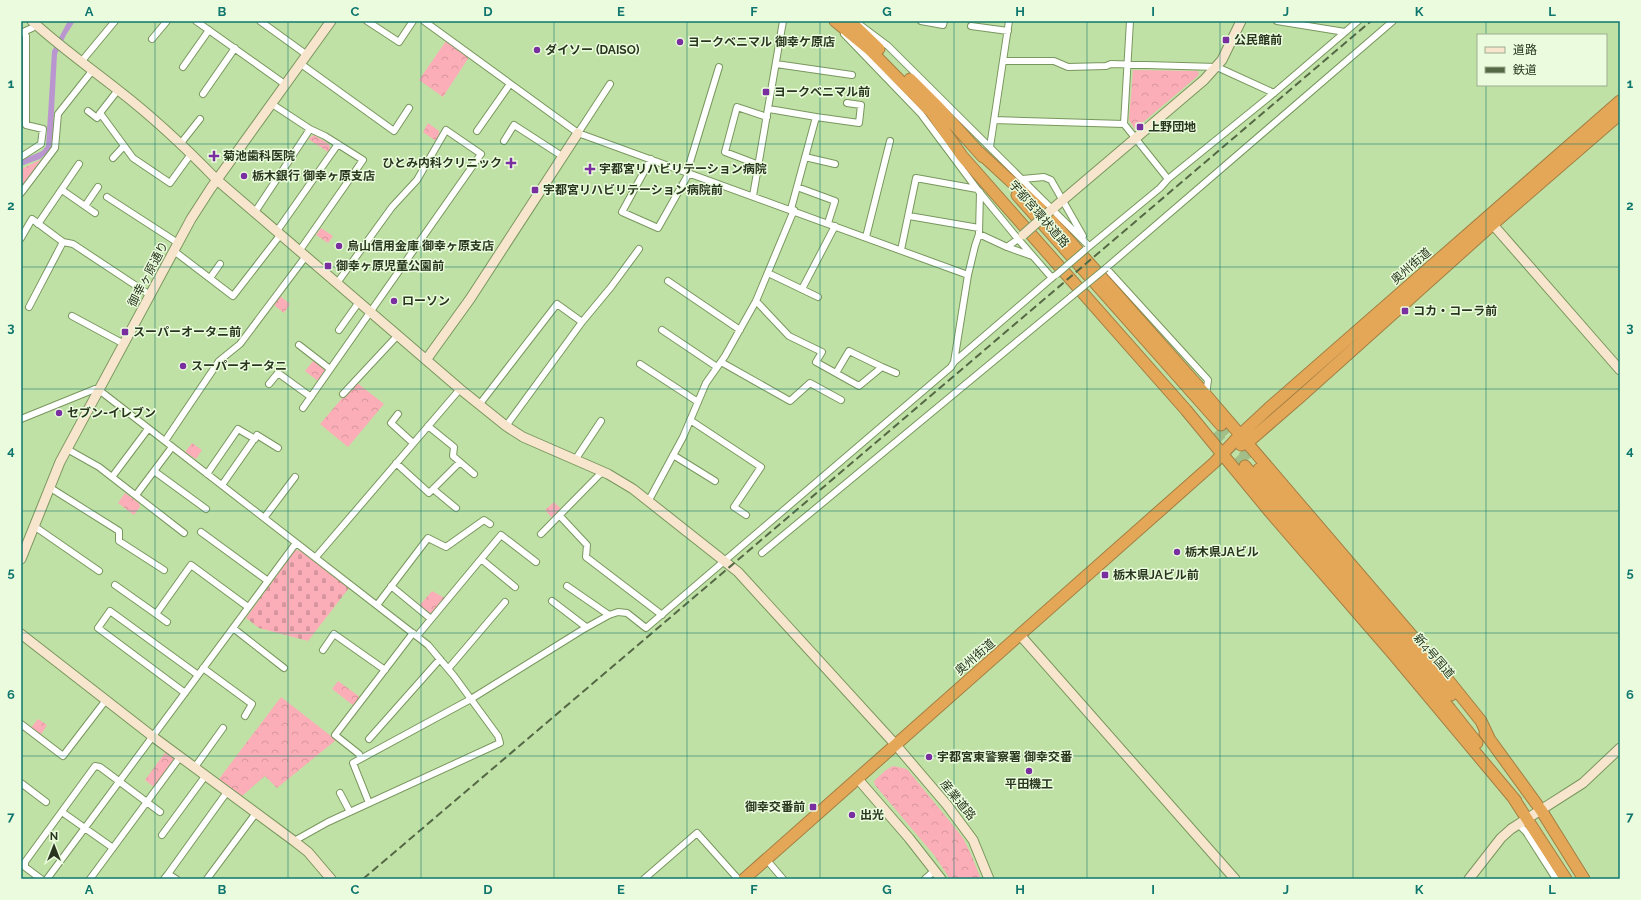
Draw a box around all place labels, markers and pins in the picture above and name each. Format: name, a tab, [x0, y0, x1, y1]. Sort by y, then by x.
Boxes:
place label: 公民館前	[1234, 33, 1282, 47]
place label: ヨークベニマル 御幸ケ原店	[688, 35, 835, 49]
marker: 公民館前	[1221, 35, 1231, 45]
marker: ヨークベニマル 御幸ケ原店	[675, 37, 685, 47]
place label: ダイソー (DAISO)	[545, 43, 640, 57]
marker: ダイソー (DAISO)	[532, 45, 542, 55]
place label: ヨークベニマル前	[774, 85, 870, 99]
marker: ヨークベニマル前	[761, 87, 771, 97]
place label: 上野団地	[1148, 120, 1196, 134]
marker: 上野団地	[1135, 122, 1145, 132]
place label: 菊池歯科医院	[223, 149, 295, 163]
marker: 菊池歯科医院	[208, 150, 220, 162]
place label: ひとみ内科クリニック	[382, 156, 502, 170]
marker: ひとみ内科クリニック	[505, 157, 517, 169]
place label: 宇都宮リハビリテーション病院	[599, 162, 767, 176]
marker: 宇都宮リハビリテーション病院	[584, 163, 596, 175]
place label: 栃木銀行 御幸ヶ原支店	[252, 169, 375, 183]
marker: 栃木銀行 御幸ヶ原支店	[239, 171, 249, 181]
place label: 宇都宮リハビリテーション病院前	[543, 183, 723, 197]
marker: 宇都宮リハビリテーション病院前	[530, 185, 540, 195]
place label: 烏山信用金庫 御幸ヶ原支店	[347, 239, 494, 253]
marker: 烏山信用金庫 御幸ヶ原支店	[334, 241, 344, 251]
place label: 御幸ヶ原児童公園前	[336, 259, 444, 273]
marker: 御幸ヶ原児童公園前	[323, 261, 333, 271]
place label: ローソン	[402, 294, 450, 308]
marker: ローソン	[389, 296, 399, 306]
place label: コカ・コーラ前	[1413, 304, 1497, 318]
marker: コカ・コーラ前	[1400, 306, 1410, 316]
place label: スーパーオータニ前	[133, 325, 241, 339]
marker: スーパーオータニ前	[120, 327, 130, 337]
place label: スーパーオータニ	[191, 359, 287, 373]
marker: スーパーオータニ	[178, 361, 188, 371]
place label: セブン-イレブン	[67, 406, 156, 420]
marker: セブン-イレブン	[54, 408, 64, 418]
place label: 栃木県JAビル	[1185, 545, 1259, 559]
marker: 栃木県JAビル	[1172, 547, 1182, 557]
place label: 栃木県JAビル前	[1113, 568, 1199, 582]
marker: 栃木県JAビル前	[1100, 570, 1110, 580]
place label: 宇都宮東警察署 御幸交番	[937, 750, 1073, 764]
marker: 宇都宮東警察署 御幸交番	[924, 752, 934, 762]
marker: 平田機工	[1024, 766, 1034, 776]
place label: 平田機工	[1005, 777, 1053, 791]
place label: 御幸交番前	[745, 800, 805, 814]
marker: 御幸交番前	[808, 802, 818, 812]
place label: 出光	[860, 808, 884, 822]
marker: 出光	[847, 810, 857, 820]

